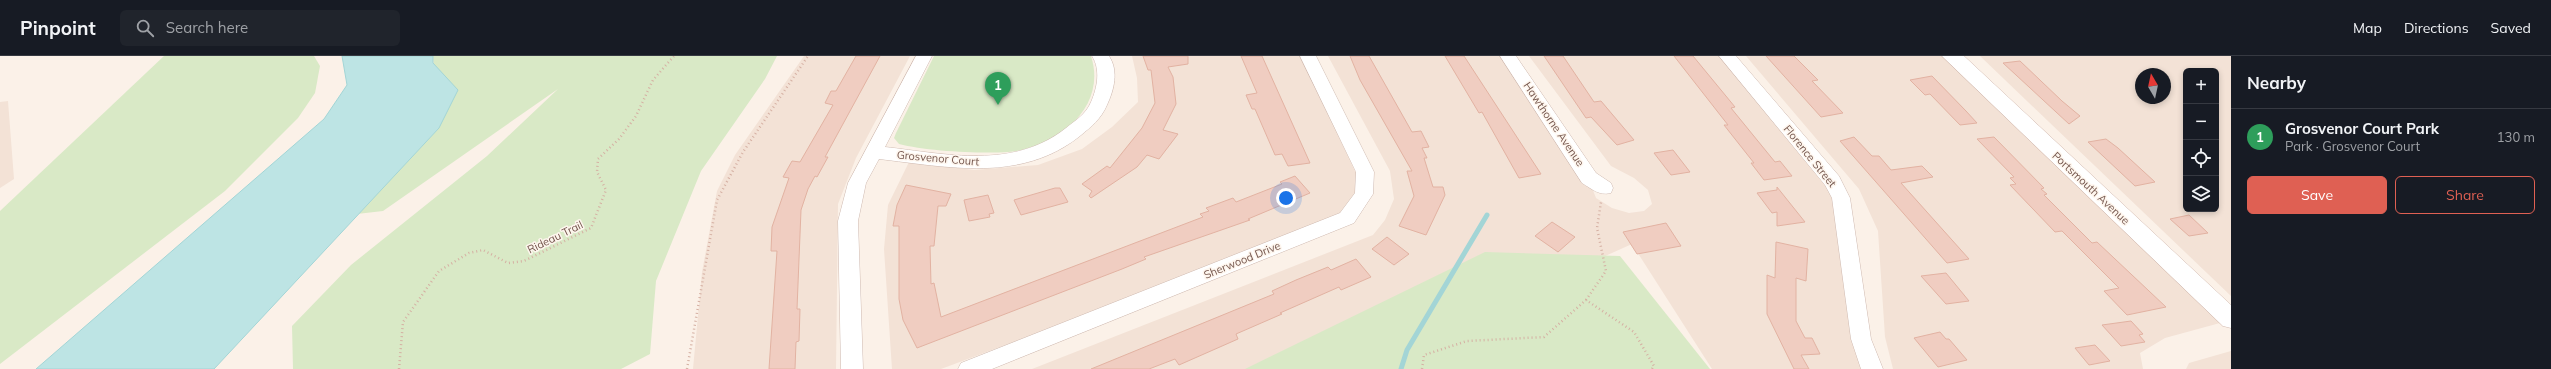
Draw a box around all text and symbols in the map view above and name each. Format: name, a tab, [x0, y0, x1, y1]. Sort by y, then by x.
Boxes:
search box	[120, 10, 400, 46]
text: Pinpoint	[20, 16, 96, 40]
icon: search	[134, 17, 156, 39]
text: Search here	[166, 18, 248, 37]
text: Map	[2353, 19, 2382, 37]
text: Directions	[2404, 19, 2469, 37]
text: Saved	[2491, 19, 2531, 37]
north arrow	[2135, 68, 2171, 104]
map controls	[2183, 68, 2219, 212]
button: +	[2183, 68, 2219, 104]
pin: 1	[985, 72, 1011, 105]
text: Nearby	[2247, 72, 2306, 93]
street label: Hawthorne Avenue	[1521, 79, 1587, 169]
button: −	[2183, 104, 2219, 140]
text: Grosvenor Court Park	[2285, 119, 2439, 138]
street label: Florence Street	[1781, 122, 1839, 190]
text: 1	[2256, 129, 2264, 145]
text: 130 m	[2497, 129, 2535, 145]
text: Park · Grosvenor Court	[2285, 138, 2420, 154]
button: locate	[2183, 140, 2219, 176]
street label: Grosvenor Court	[896, 147, 980, 169]
street label: Portsmouth Avenue	[2049, 149, 2133, 227]
button: layers	[2183, 176, 2219, 212]
button: Save	[2247, 176, 2387, 214]
button: Share	[2395, 176, 2535, 214]
your location	[1276, 188, 1296, 208]
street label: Rideau Trail	[525, 218, 585, 256]
street label: Sherwood Drive	[1202, 238, 1283, 282]

